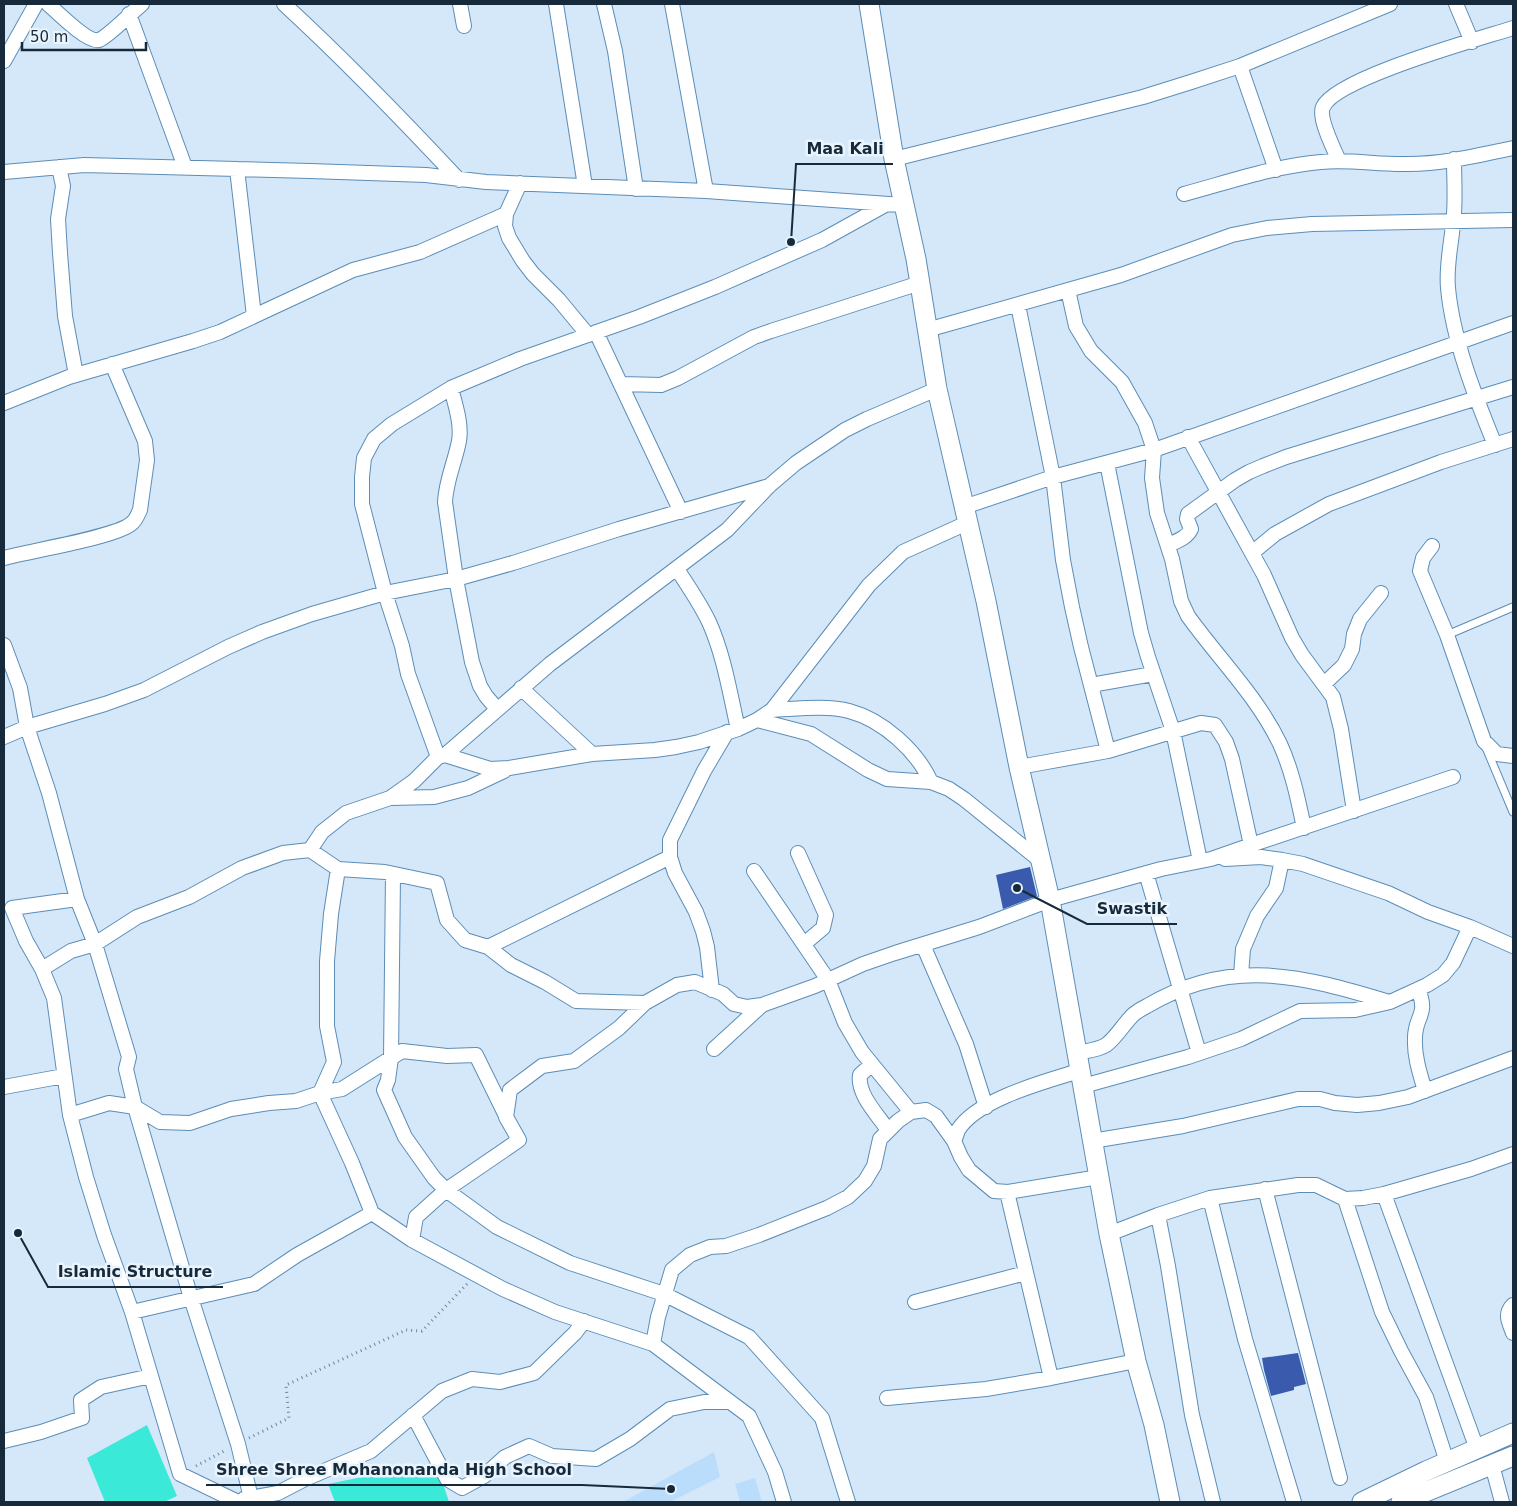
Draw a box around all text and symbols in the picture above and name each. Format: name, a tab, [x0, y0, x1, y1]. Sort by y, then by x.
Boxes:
scale bar	[22, 20, 146, 52]
text: 50 m	[30, 28, 68, 46]
callout: Maa Kali	[796, 133, 893, 164]
text: Maa Kali	[806, 139, 884, 158]
callout: Swastik	[1087, 893, 1177, 924]
text: Swastik	[1097, 899, 1168, 918]
callout: Islamic Structure	[48, 1256, 223, 1287]
text: Islamic Structure	[58, 1262, 212, 1281]
callout: Shree Shree Mohanonanda High School	[206, 1454, 582, 1485]
text: Shree Shree Mohanonanda High School	[216, 1460, 572, 1479]

